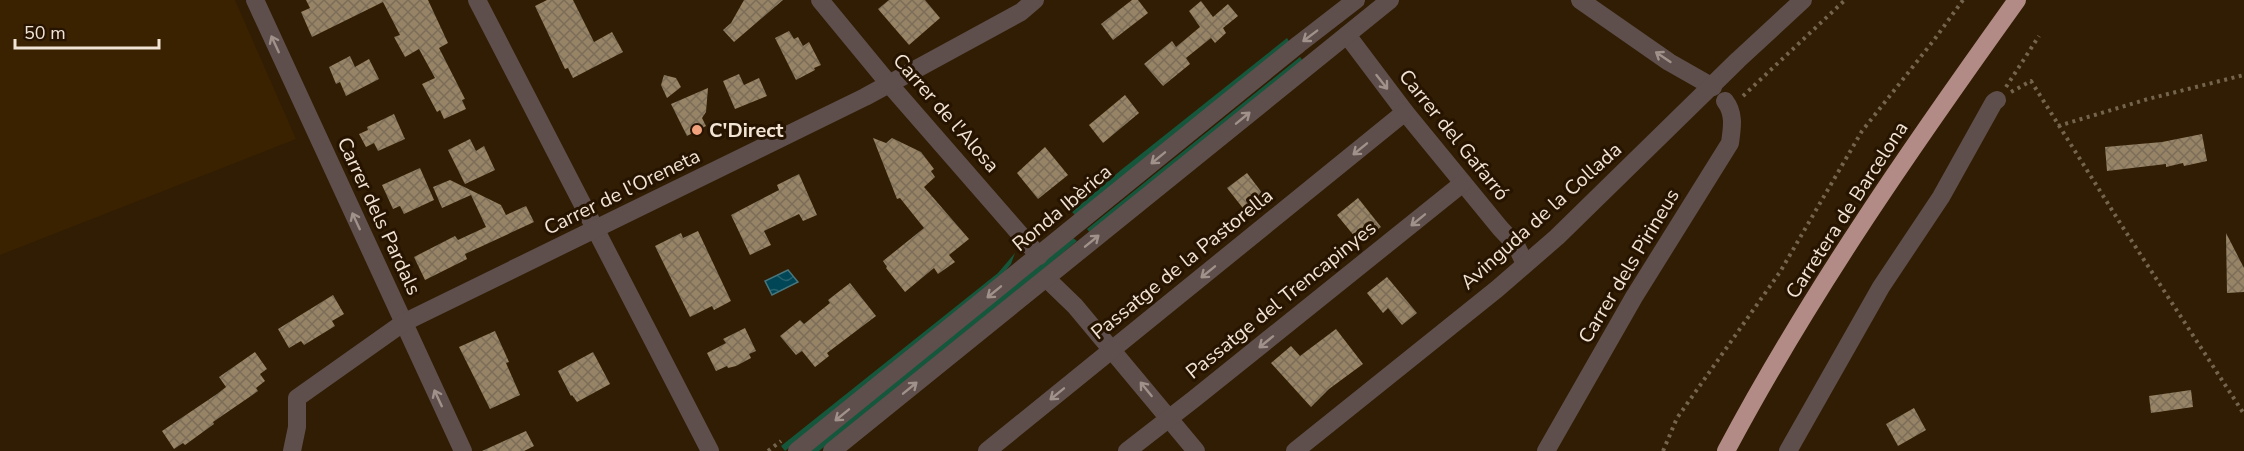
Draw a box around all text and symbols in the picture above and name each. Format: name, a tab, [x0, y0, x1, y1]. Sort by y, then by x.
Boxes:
scale bar	[15, 12, 159, 50]
text: 50 m	[24, 21, 66, 45]
one-way arrow	[1302, 29, 1318, 42]
one-way arrow	[268, 35, 280, 53]
street label: Carrer de l'Alosa	[887, 48, 1005, 178]
one-way arrow	[1655, 51, 1671, 63]
street label: Carrer del Gafarró	[1393, 64, 1515, 206]
one-way arrow	[1376, 74, 1389, 90]
one-way arrow	[1235, 111, 1250, 125]
street label: Carretera de Barcelona	[1780, 116, 1914, 304]
place label: C'Direct	[709, 117, 784, 144]
marker: C'Direct	[690, 123, 704, 137]
street label: Carrer dels Pardals	[331, 133, 427, 299]
street label: Avinguda de la Collada	[1455, 136, 1627, 296]
street label: Carrer de l'Oreneta	[539, 142, 705, 242]
one-way arrow	[1353, 142, 1368, 156]
one-way arrow	[1150, 151, 1166, 164]
street label: Ronda Ibèrica	[1007, 158, 1117, 258]
street label: Passatge de la Pastorella	[1085, 182, 1279, 346]
street label: Carrer dels Pirineus	[1572, 184, 1686, 348]
one-way arrow	[350, 212, 362, 230]
one-way arrow	[1410, 213, 1426, 226]
street label: Passatge del Trencapinyes	[1180, 215, 1382, 385]
one-way arrow	[1084, 235, 1100, 248]
one-way arrow	[1200, 265, 1216, 278]
one-way arrow	[986, 286, 1002, 299]
one-way arrow	[1259, 335, 1274, 349]
one-way arrow	[902, 381, 917, 395]
one-way arrow	[1139, 381, 1152, 397]
one-way arrow	[1049, 388, 1065, 401]
one-way arrow	[432, 389, 443, 407]
one-way arrow	[834, 408, 850, 421]

